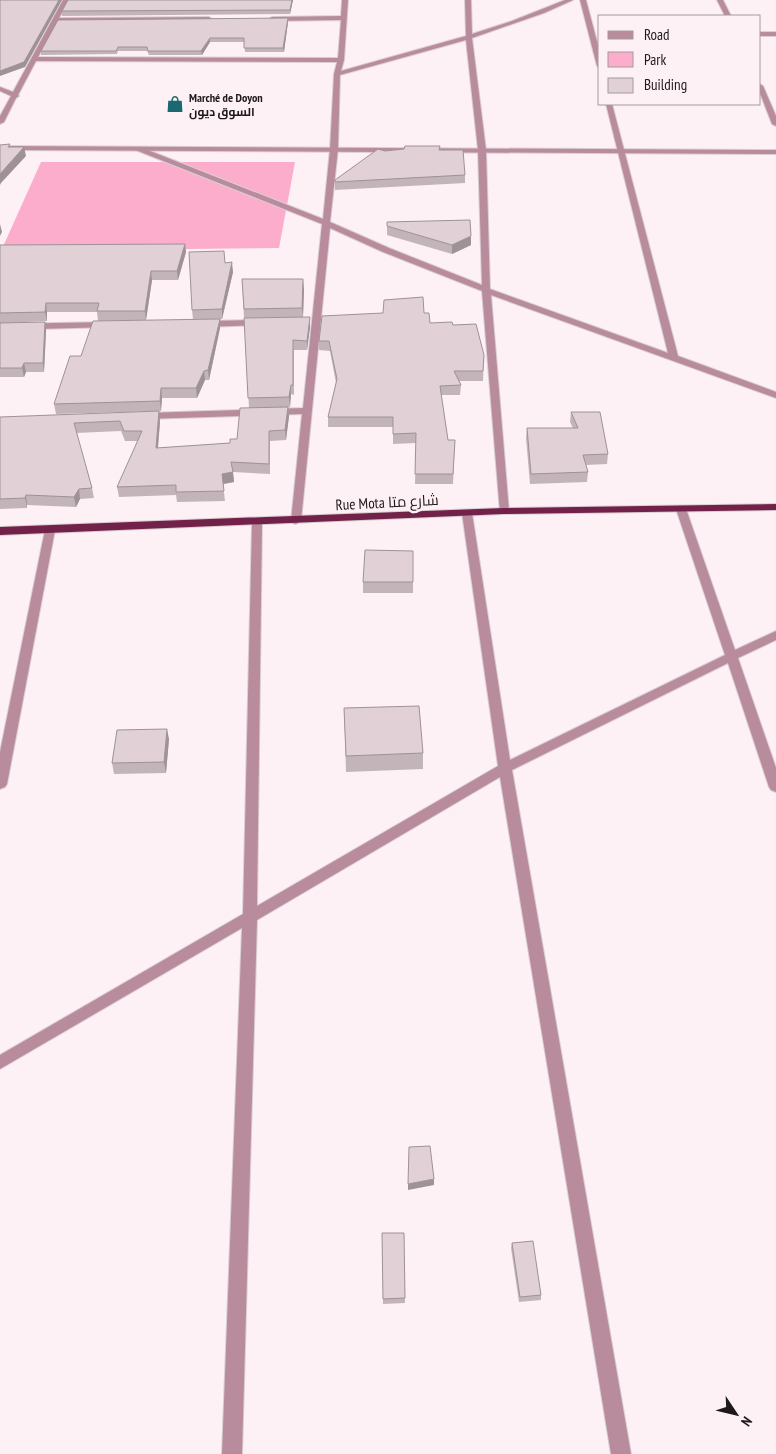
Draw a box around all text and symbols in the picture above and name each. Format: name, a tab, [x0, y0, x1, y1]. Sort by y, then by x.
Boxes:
legend	[598, 15, 761, 105]
text: Road	[644, 25, 670, 44]
text: Park	[644, 50, 666, 69]
text: Building	[644, 75, 687, 94]
place label: Marché de Doyon السوق ديون	[189, 90, 263, 120]
shop icon: Marché de Doyon السوق ديون	[165, 94, 185, 114]
street label: Rue Mota شارع متا	[335, 490, 439, 516]
north arrow	[711, 1389, 761, 1439]
text: N	[737, 1413, 756, 1430]

